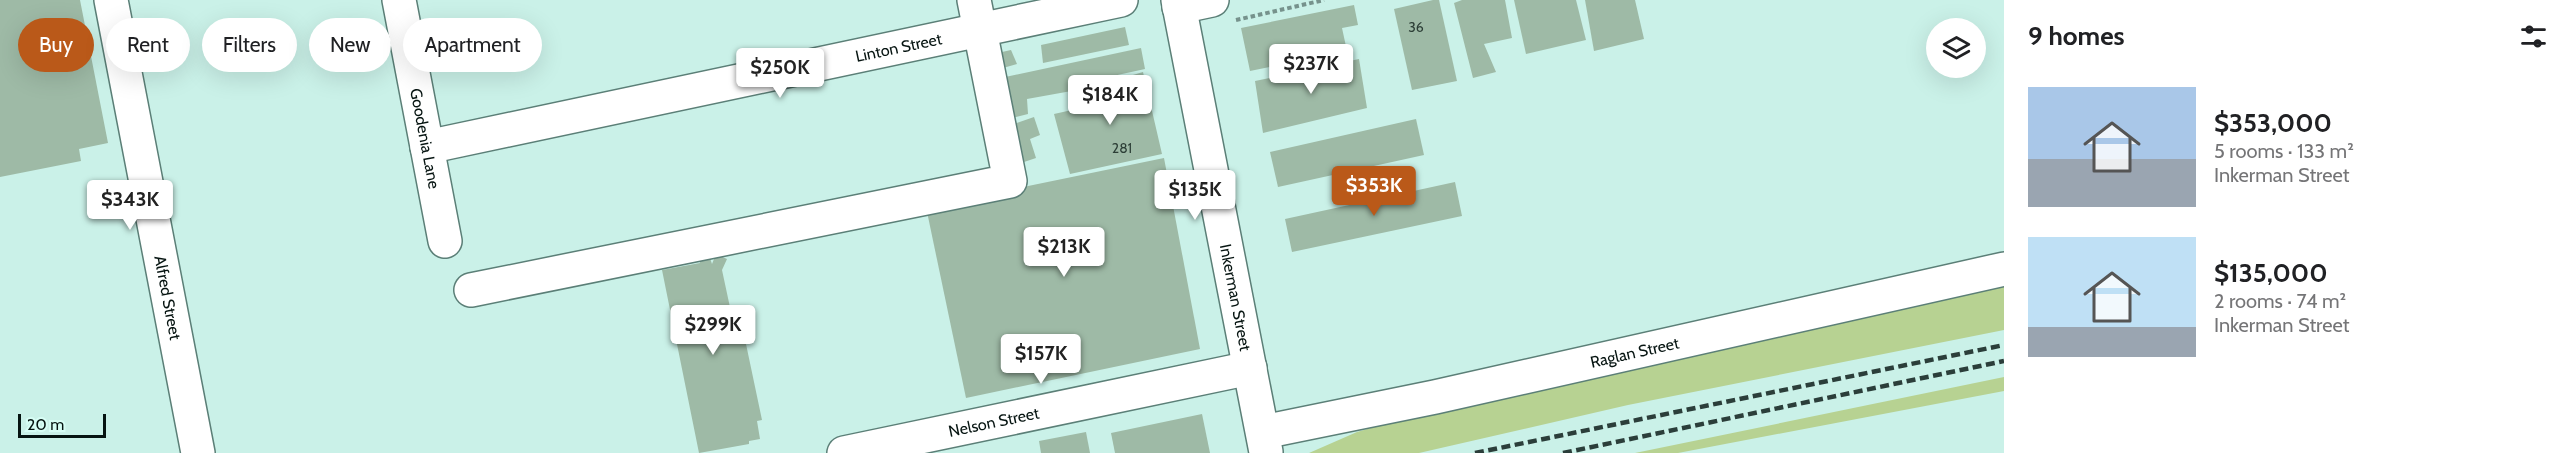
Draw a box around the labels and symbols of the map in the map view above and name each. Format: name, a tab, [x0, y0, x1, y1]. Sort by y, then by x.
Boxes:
house number: 36	[1408, 18, 1424, 36]
street label: Linton Street	[854, 29, 944, 66]
pin: $237K	[1269, 44, 1353, 95]
pin: $250K	[738, 48, 822, 99]
pin: $184K	[1068, 75, 1152, 126]
street label: Goodenia Lane	[406, 87, 444, 190]
house number: 281	[1112, 139, 1132, 157]
pin: $353K	[1332, 166, 1416, 217]
pin: $135K	[1153, 170, 1237, 221]
pin: $343K	[88, 180, 172, 231]
pin: $213K	[1022, 227, 1106, 278]
street label: Inkerman Street	[1216, 242, 1255, 353]
street label: Alfred Street	[150, 254, 185, 342]
pin: $299K	[671, 305, 755, 356]
street label: Raglan Street	[1588, 333, 1681, 372]
pin: $157K	[999, 334, 1083, 385]
street label: Nelson Street	[947, 403, 1042, 441]
scale bar	[18, 411, 106, 438]

